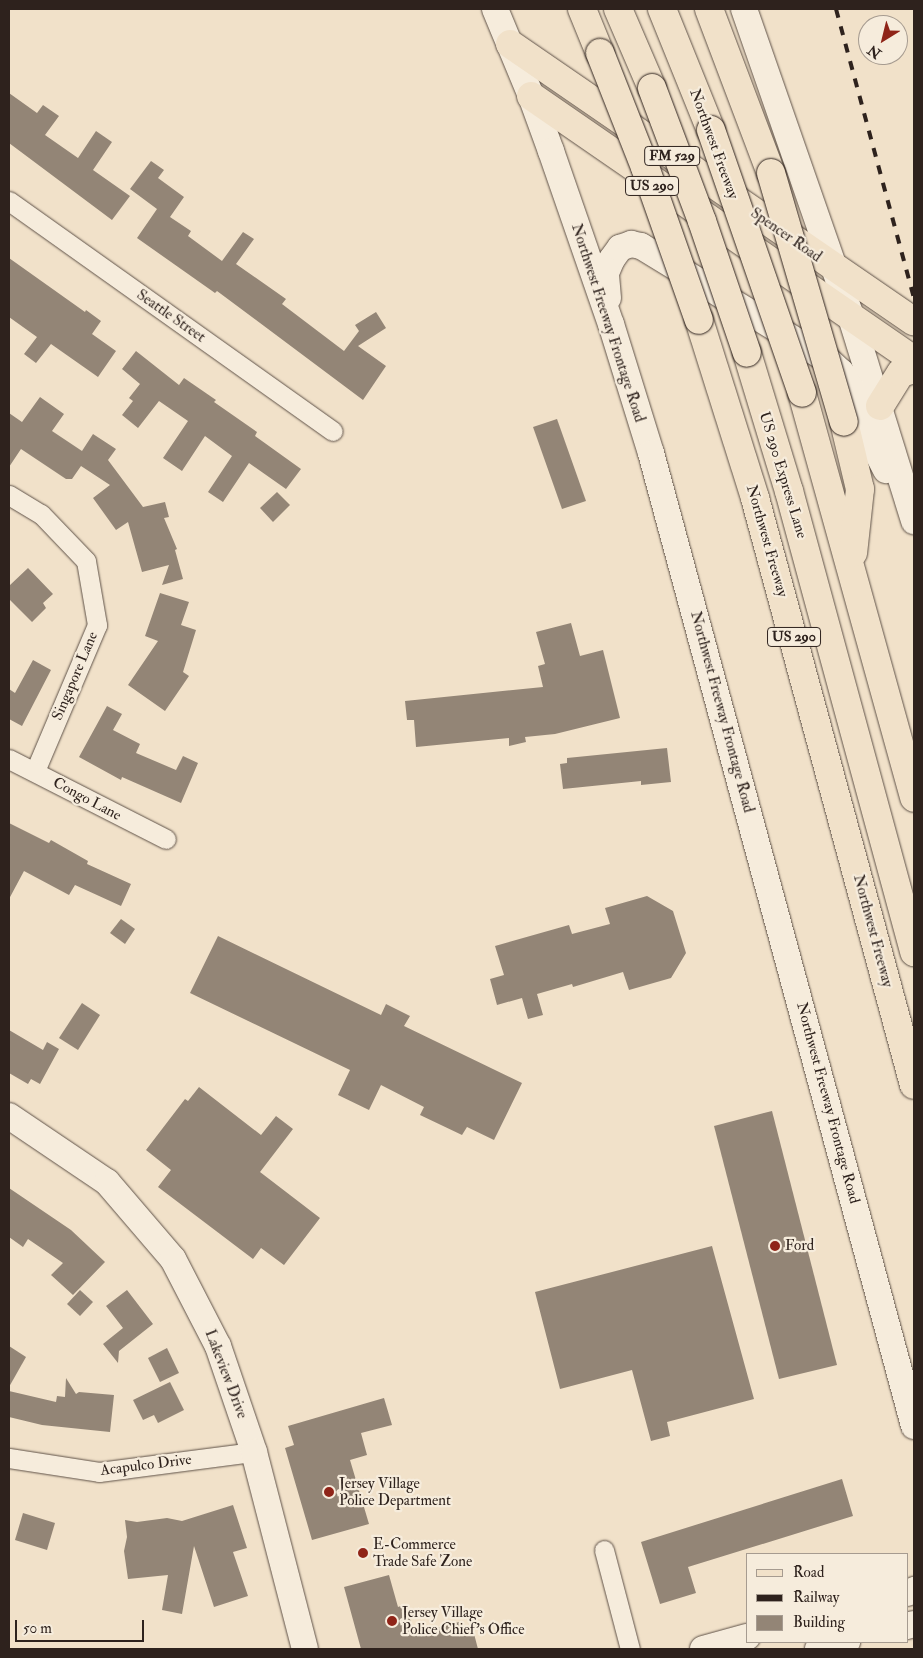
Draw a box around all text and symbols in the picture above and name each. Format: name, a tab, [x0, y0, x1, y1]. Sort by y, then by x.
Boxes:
north arrow	[858, 15, 908, 65]
text: N	[864, 41, 885, 62]
street label: Northwest Freeway	[686, 86, 742, 202]
road number: FM 529	[643, 144, 701, 168]
road number: US 290	[624, 175, 680, 198]
street label: Spencer Road	[747, 204, 825, 266]
street label: Northwest Freeway Frontage Road	[567, 221, 649, 425]
street label: Seattle Street	[133, 286, 209, 346]
street label: US 290 Express Lane	[755, 409, 811, 541]
street label: Northwest Freeway	[742, 483, 792, 599]
street label: Northwest Freeway Frontage Road	[686, 609, 758, 815]
road number: US 290	[766, 626, 822, 649]
street label: Singapore Lane	[48, 629, 102, 723]
street label: Congo Lane	[50, 774, 124, 824]
street label: Northwest Freeway	[849, 873, 897, 989]
street label: Northwest Freeway Frontage Road	[792, 1000, 864, 1206]
place label: Ford	[785, 1237, 814, 1255]
marker: Ford	[769, 1240, 781, 1252]
street label: Lakeview Drive	[201, 1327, 251, 1421]
street label: Acapulco Drive	[99, 1450, 193, 1480]
place label: Jersey Village Police Department	[339, 1474, 451, 1509]
marker: Jersey Village Police Department	[323, 1486, 335, 1498]
place label: E-Commerce Trade Safe Zone	[373, 1535, 472, 1570]
marker: E-Commerce Trade Safe Zone	[357, 1547, 369, 1559]
legend	[746, 1553, 908, 1643]
text: Road	[793, 1563, 824, 1582]
text: Railway	[793, 1588, 839, 1607]
place label: Jersey Village Police Chief's Office	[402, 1603, 524, 1638]
scale bar	[18, 1610, 146, 1642]
text: Building	[793, 1613, 845, 1632]
marker: Jersey Village Police Chief's Office	[386, 1615, 398, 1627]
text: 50 m	[23, 1619, 52, 1638]

